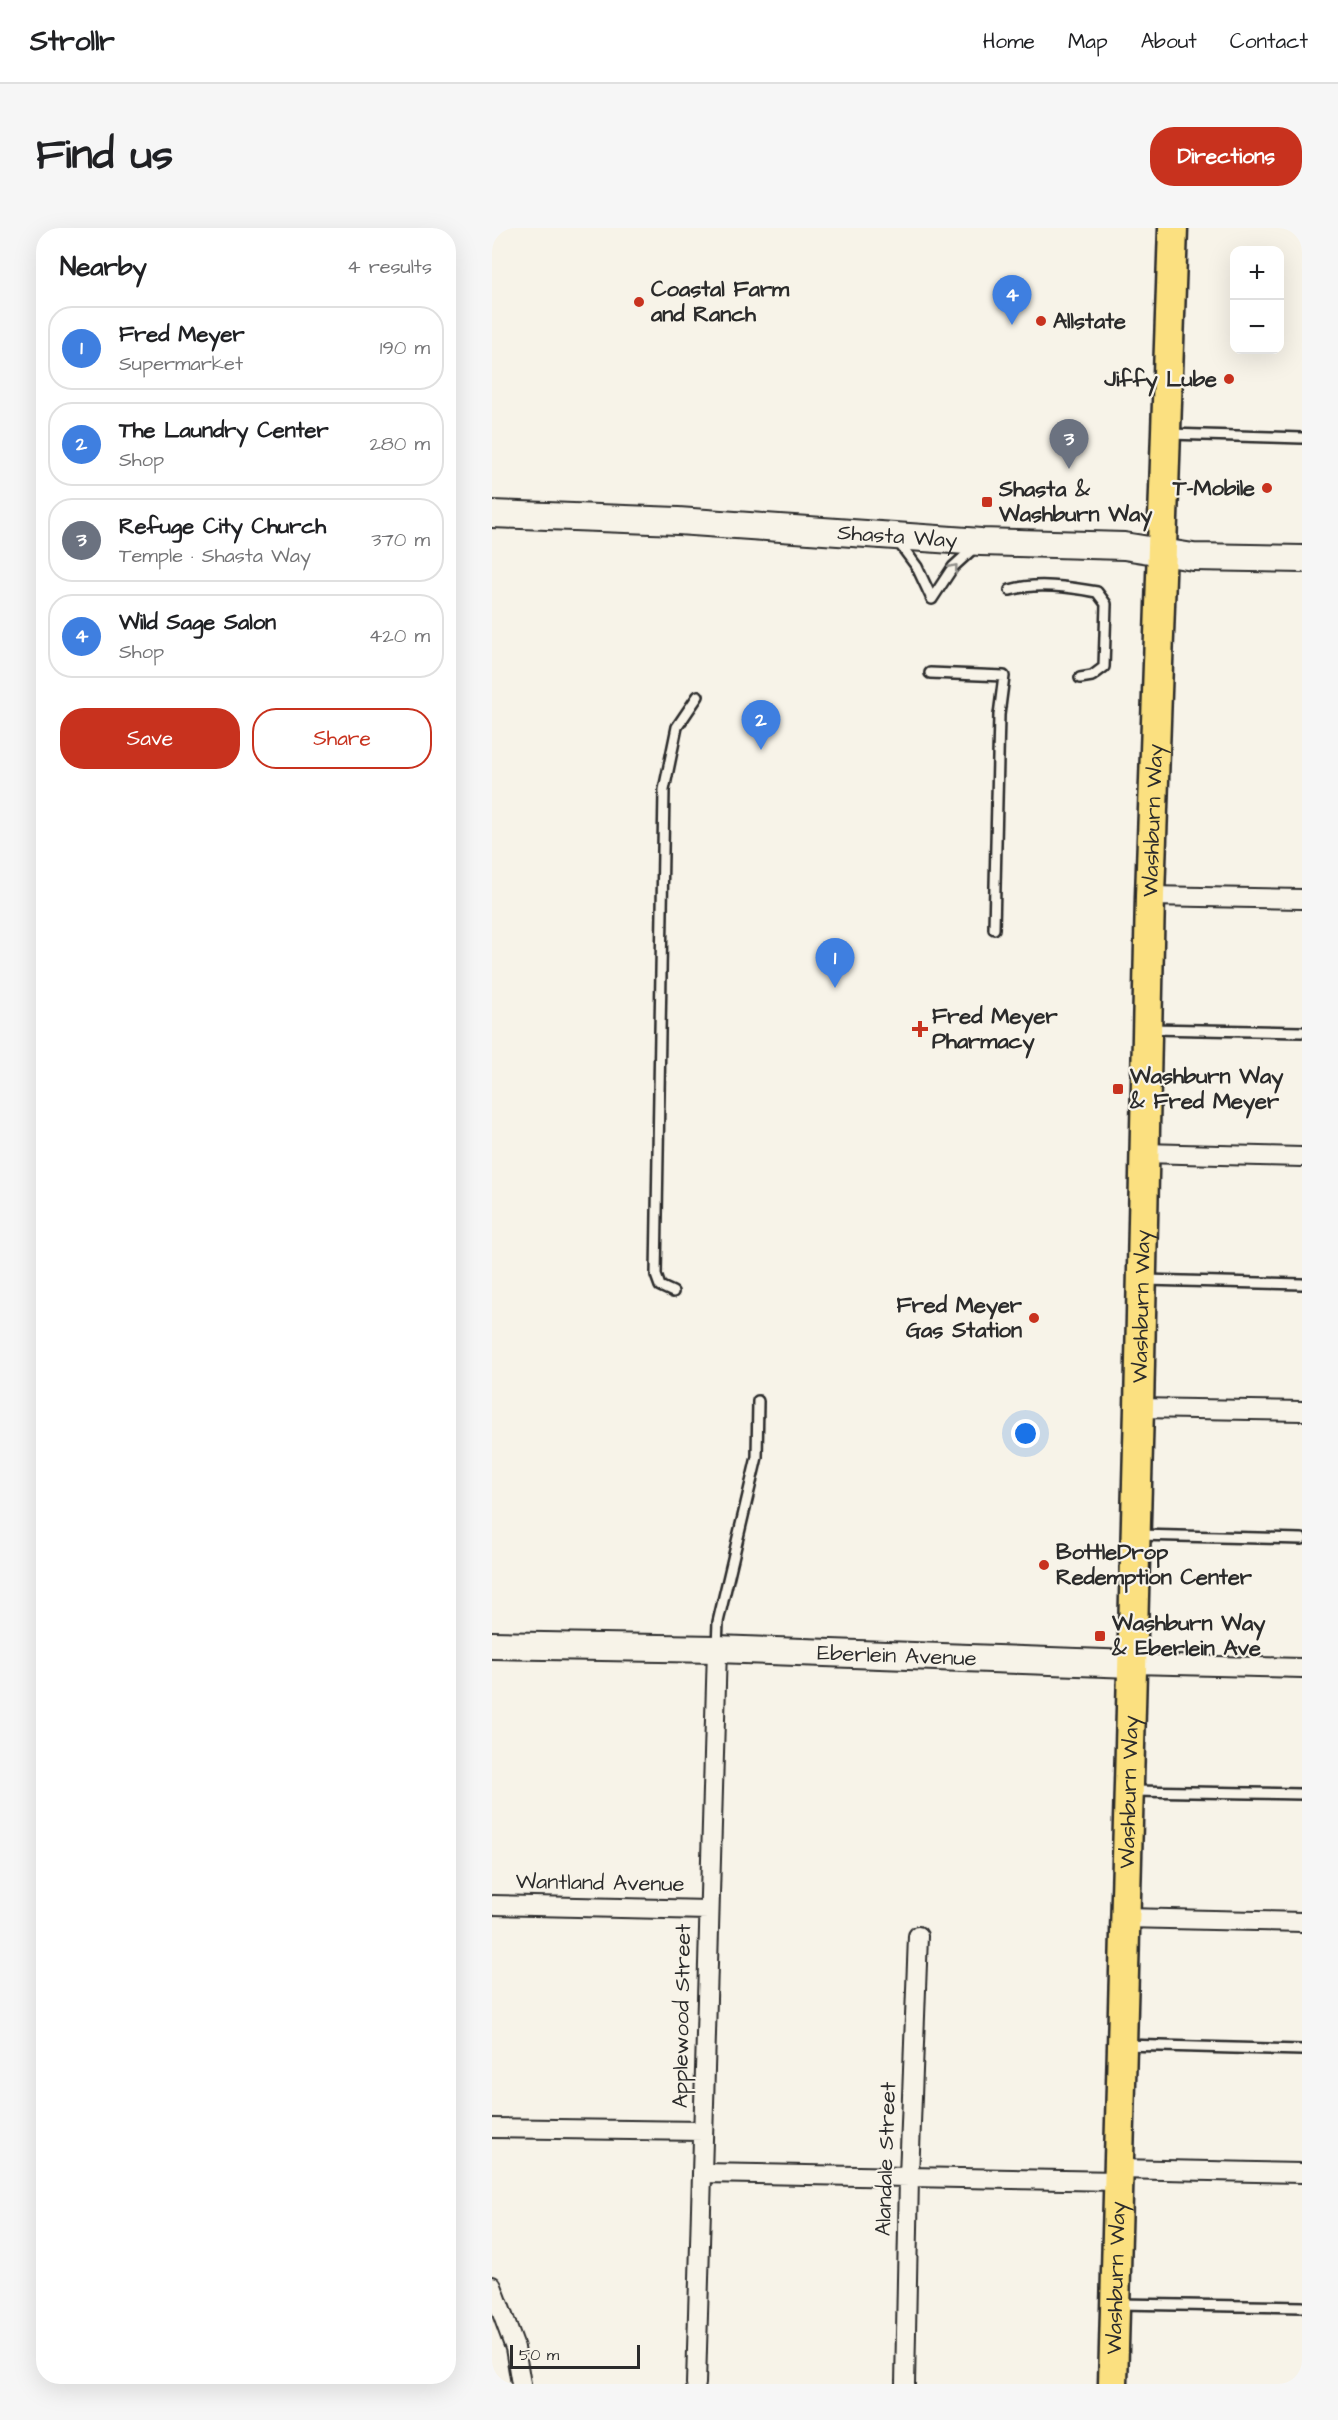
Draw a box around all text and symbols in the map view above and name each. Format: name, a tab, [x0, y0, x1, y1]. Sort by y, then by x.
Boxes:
text: Strollr	[30, 22, 115, 61]
text: Home	[983, 27, 1035, 56]
text: Map	[1068, 27, 1108, 56]
text: About	[1141, 27, 1197, 56]
text: Contact	[1230, 27, 1308, 56]
text: Find us	[36, 127, 173, 185]
button: Directions	[1150, 127, 1302, 186]
map controls	[1230, 246, 1284, 354]
button: +	[1230, 246, 1284, 300]
text: Nearby	[60, 249, 147, 285]
text: 4 results	[347, 253, 432, 281]
place label: Coastal Farm and Ranch	[650, 274, 790, 330]
pin: 4	[992, 276, 1032, 325]
marker: Coastal Farm and Ranch	[632, 295, 646, 309]
button: −	[1230, 300, 1284, 354]
place label: Allstate	[1053, 306, 1126, 337]
marker: Allstate	[1034, 314, 1048, 328]
text: Fred Meyer	[119, 319, 245, 350]
text: 1	[80, 334, 83, 362]
text: 190 m	[380, 334, 430, 362]
text: Supermarket	[119, 350, 243, 378]
place label: Jiffy Lube	[1103, 364, 1217, 397]
marker: Jiffy Lube	[1222, 372, 1236, 386]
text: The Laundry Center	[119, 415, 329, 446]
pin: 3	[1050, 420, 1088, 469]
text: 2	[76, 430, 87, 458]
text: 280 m	[369, 430, 430, 458]
text: Shop	[119, 446, 164, 474]
place label: T-Mobile	[1172, 473, 1255, 504]
place label: Shasta & Washburn Way	[998, 474, 1153, 532]
marker: T-Mobile	[1260, 481, 1274, 495]
marker: Shasta & Washburn Way	[980, 495, 994, 509]
text: Refuge City Church	[119, 511, 326, 542]
street label: Shasta Way	[836, 517, 958, 557]
text: 3	[76, 526, 87, 554]
text: 370 m	[371, 526, 430, 554]
text: Temple · Shasta Way	[119, 542, 311, 570]
one-way arrow	[947, 564, 958, 575]
text: Wild Sage Salon	[119, 607, 276, 638]
text: 4	[75, 622, 88, 650]
text: 420 m	[369, 622, 430, 650]
text: Shop	[119, 638, 164, 666]
pin: 2	[742, 700, 780, 750]
button: Save	[60, 708, 240, 769]
button: Share	[252, 708, 432, 769]
street label: Washburn Way	[1134, 743, 1172, 898]
pin: 1	[816, 938, 854, 988]
place label: Fred Meyer Pharmacy	[932, 1001, 1058, 1059]
marker: Fred Meyer Pharmacy	[913, 1022, 927, 1036]
place label: Washburn Way & Fred Meyer	[1129, 1061, 1284, 1119]
marker: Washburn Way & Fred Meyer	[1111, 1082, 1125, 1096]
street label: Washburn Way	[1124, 1229, 1159, 1383]
place label: Fred Meyer Gas Station	[896, 1290, 1023, 1346]
marker: Fred Meyer Gas Station	[1027, 1311, 1041, 1325]
your location	[1011, 1419, 1040, 1448]
place label: BottleDrop Redemption Center	[1056, 1537, 1253, 1593]
marker: BottleDrop Redemption Center	[1037, 1558, 1051, 1572]
place label: Washburn Way & Eberlein Ave	[1111, 1608, 1266, 1664]
marker: Washburn Way & Eberlein Ave	[1093, 1629, 1107, 1643]
street label: Eberlein Avenue	[817, 1637, 977, 1674]
street label: Washburn Way	[1111, 1715, 1147, 1869]
street label: Wantland Avenue	[515, 1866, 685, 1900]
street label: Applewood Street	[665, 1923, 699, 2108]
street label: Alandale Street	[868, 2081, 904, 2237]
street label: Washburn Way	[1098, 2201, 1134, 2355]
scale bar	[510, 2342, 640, 2370]
text: 50 m	[519, 2344, 559, 2366]

